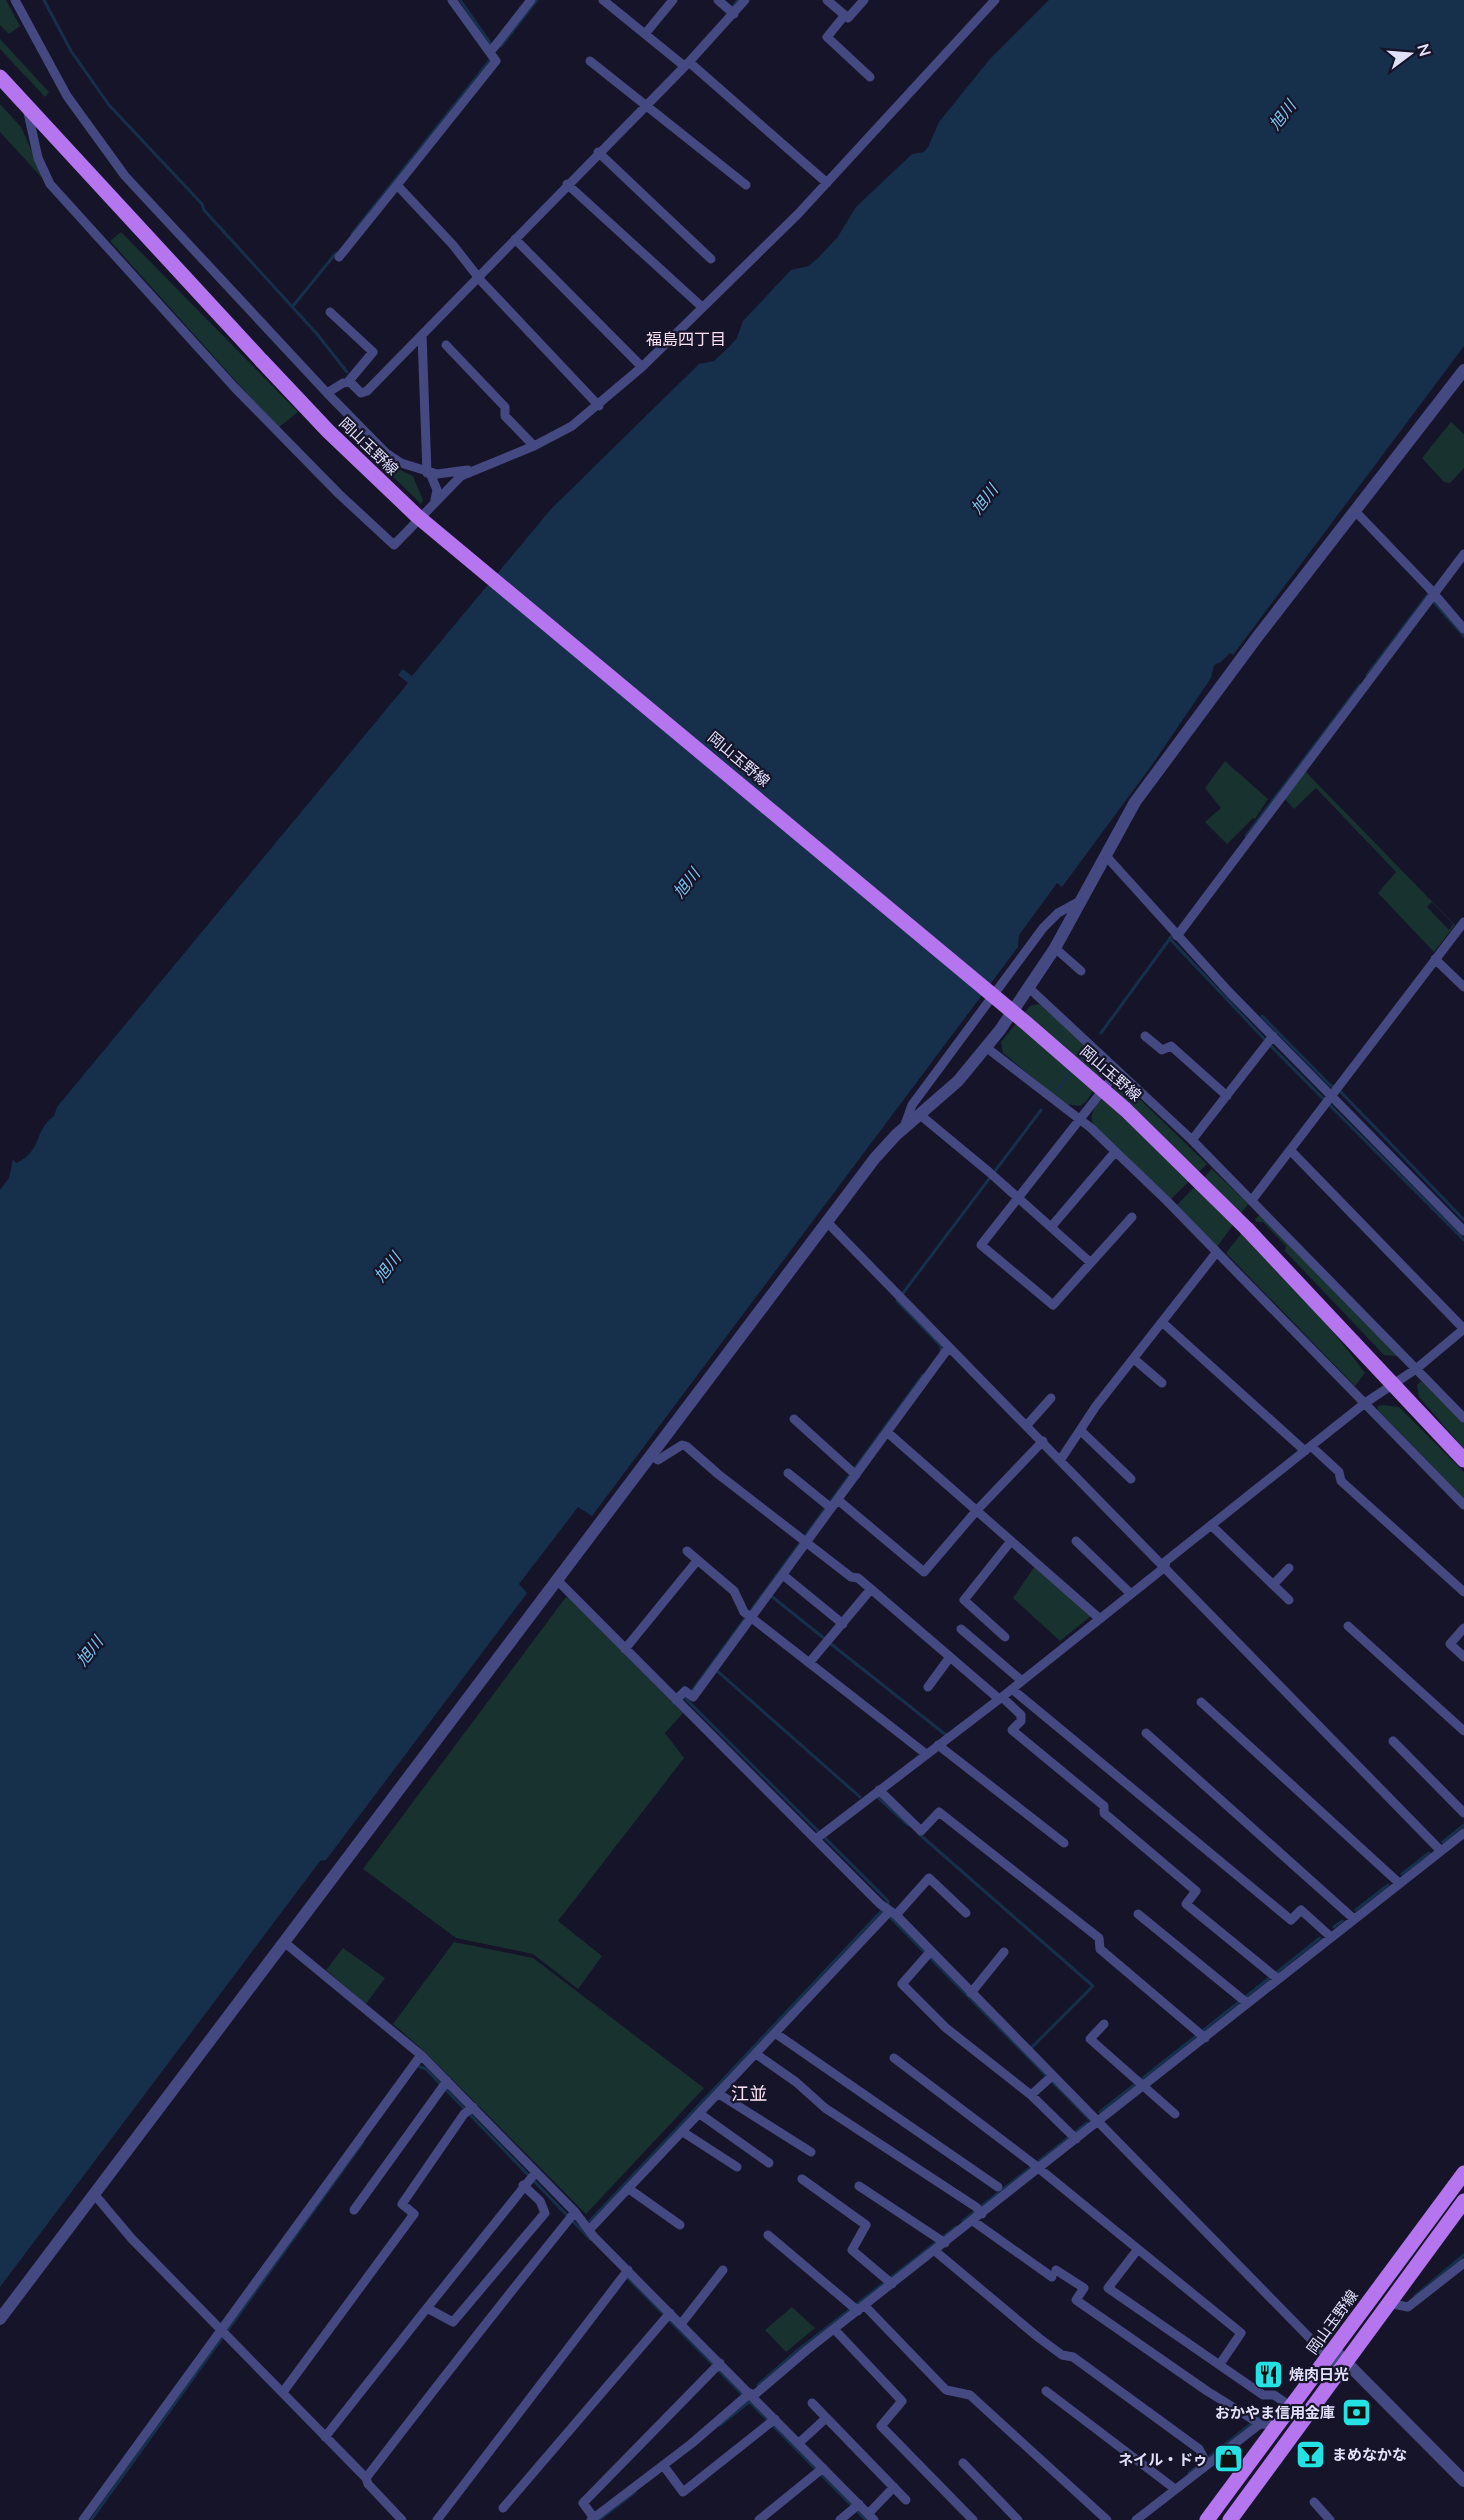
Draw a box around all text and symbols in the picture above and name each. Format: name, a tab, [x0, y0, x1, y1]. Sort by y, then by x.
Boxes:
north arrow	[1380, 24, 1440, 84]
text: N	[1413, 41, 1436, 58]
water label: 旭川	[1264, 95, 1301, 134]
district label: 福島四丁目	[646, 329, 726, 349]
street label: 岡山玉野線	[335, 413, 403, 479]
water label: 旭川	[966, 479, 1003, 518]
street label: 岡山玉野線	[704, 728, 774, 790]
water label: 旭川	[668, 863, 705, 902]
street label: 岡山玉野線	[1076, 1041, 1146, 1105]
water label: 旭川	[369, 1247, 406, 1286]
water label: 旭川	[71, 1631, 108, 1670]
district label: 江並	[731, 2082, 767, 2105]
street label: 岡山玉野線	[1302, 2286, 1362, 2358]
restaurant icon: 焼肉日光	[1252, 2358, 1284, 2390]
place label: 焼肉日光	[1289, 2365, 1349, 2384]
bank icon: おかやま信用金庫	[1340, 2396, 1372, 2428]
place label: おかやま信用金庫	[1215, 2403, 1335, 2422]
bar icon: まめなかな	[1295, 2438, 1327, 2470]
shop icon: ネイル・ドゥ	[1213, 2443, 1245, 2475]
place label: まめなかな	[1332, 2445, 1407, 2464]
place label: ネイル・ドゥ	[1118, 2450, 1208, 2469]

